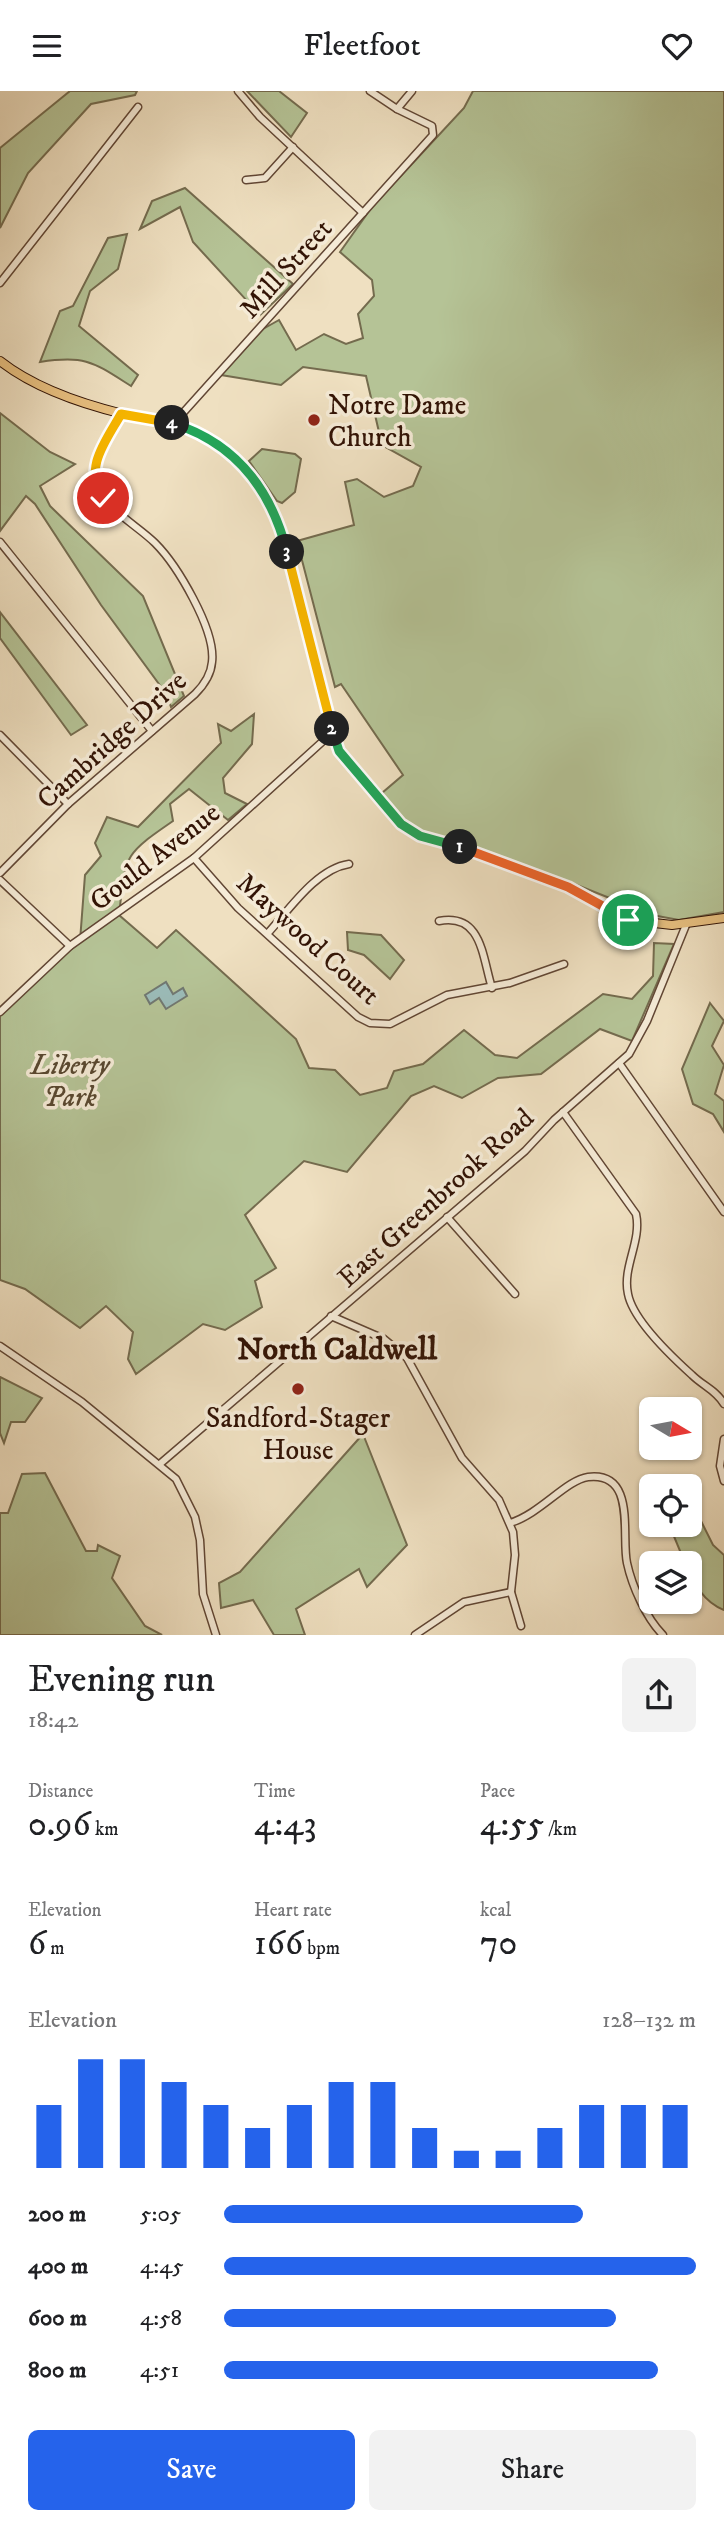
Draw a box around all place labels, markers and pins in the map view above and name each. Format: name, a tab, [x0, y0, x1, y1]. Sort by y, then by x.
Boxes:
place label: Notre Dame Church	[328, 388, 466, 455]
pin: 4	[154, 405, 190, 441]
marker: Notre Dame Church	[306, 412, 322, 428]
pin	[73, 468, 133, 528]
pin: 3	[270, 535, 304, 569]
pin: 2	[314, 711, 350, 747]
pin: 1	[442, 829, 477, 865]
pin	[598, 890, 658, 950]
marker: Sandford-Stager House	[290, 1381, 306, 1397]
place label: Sandford-Stager House	[206, 1401, 391, 1468]

